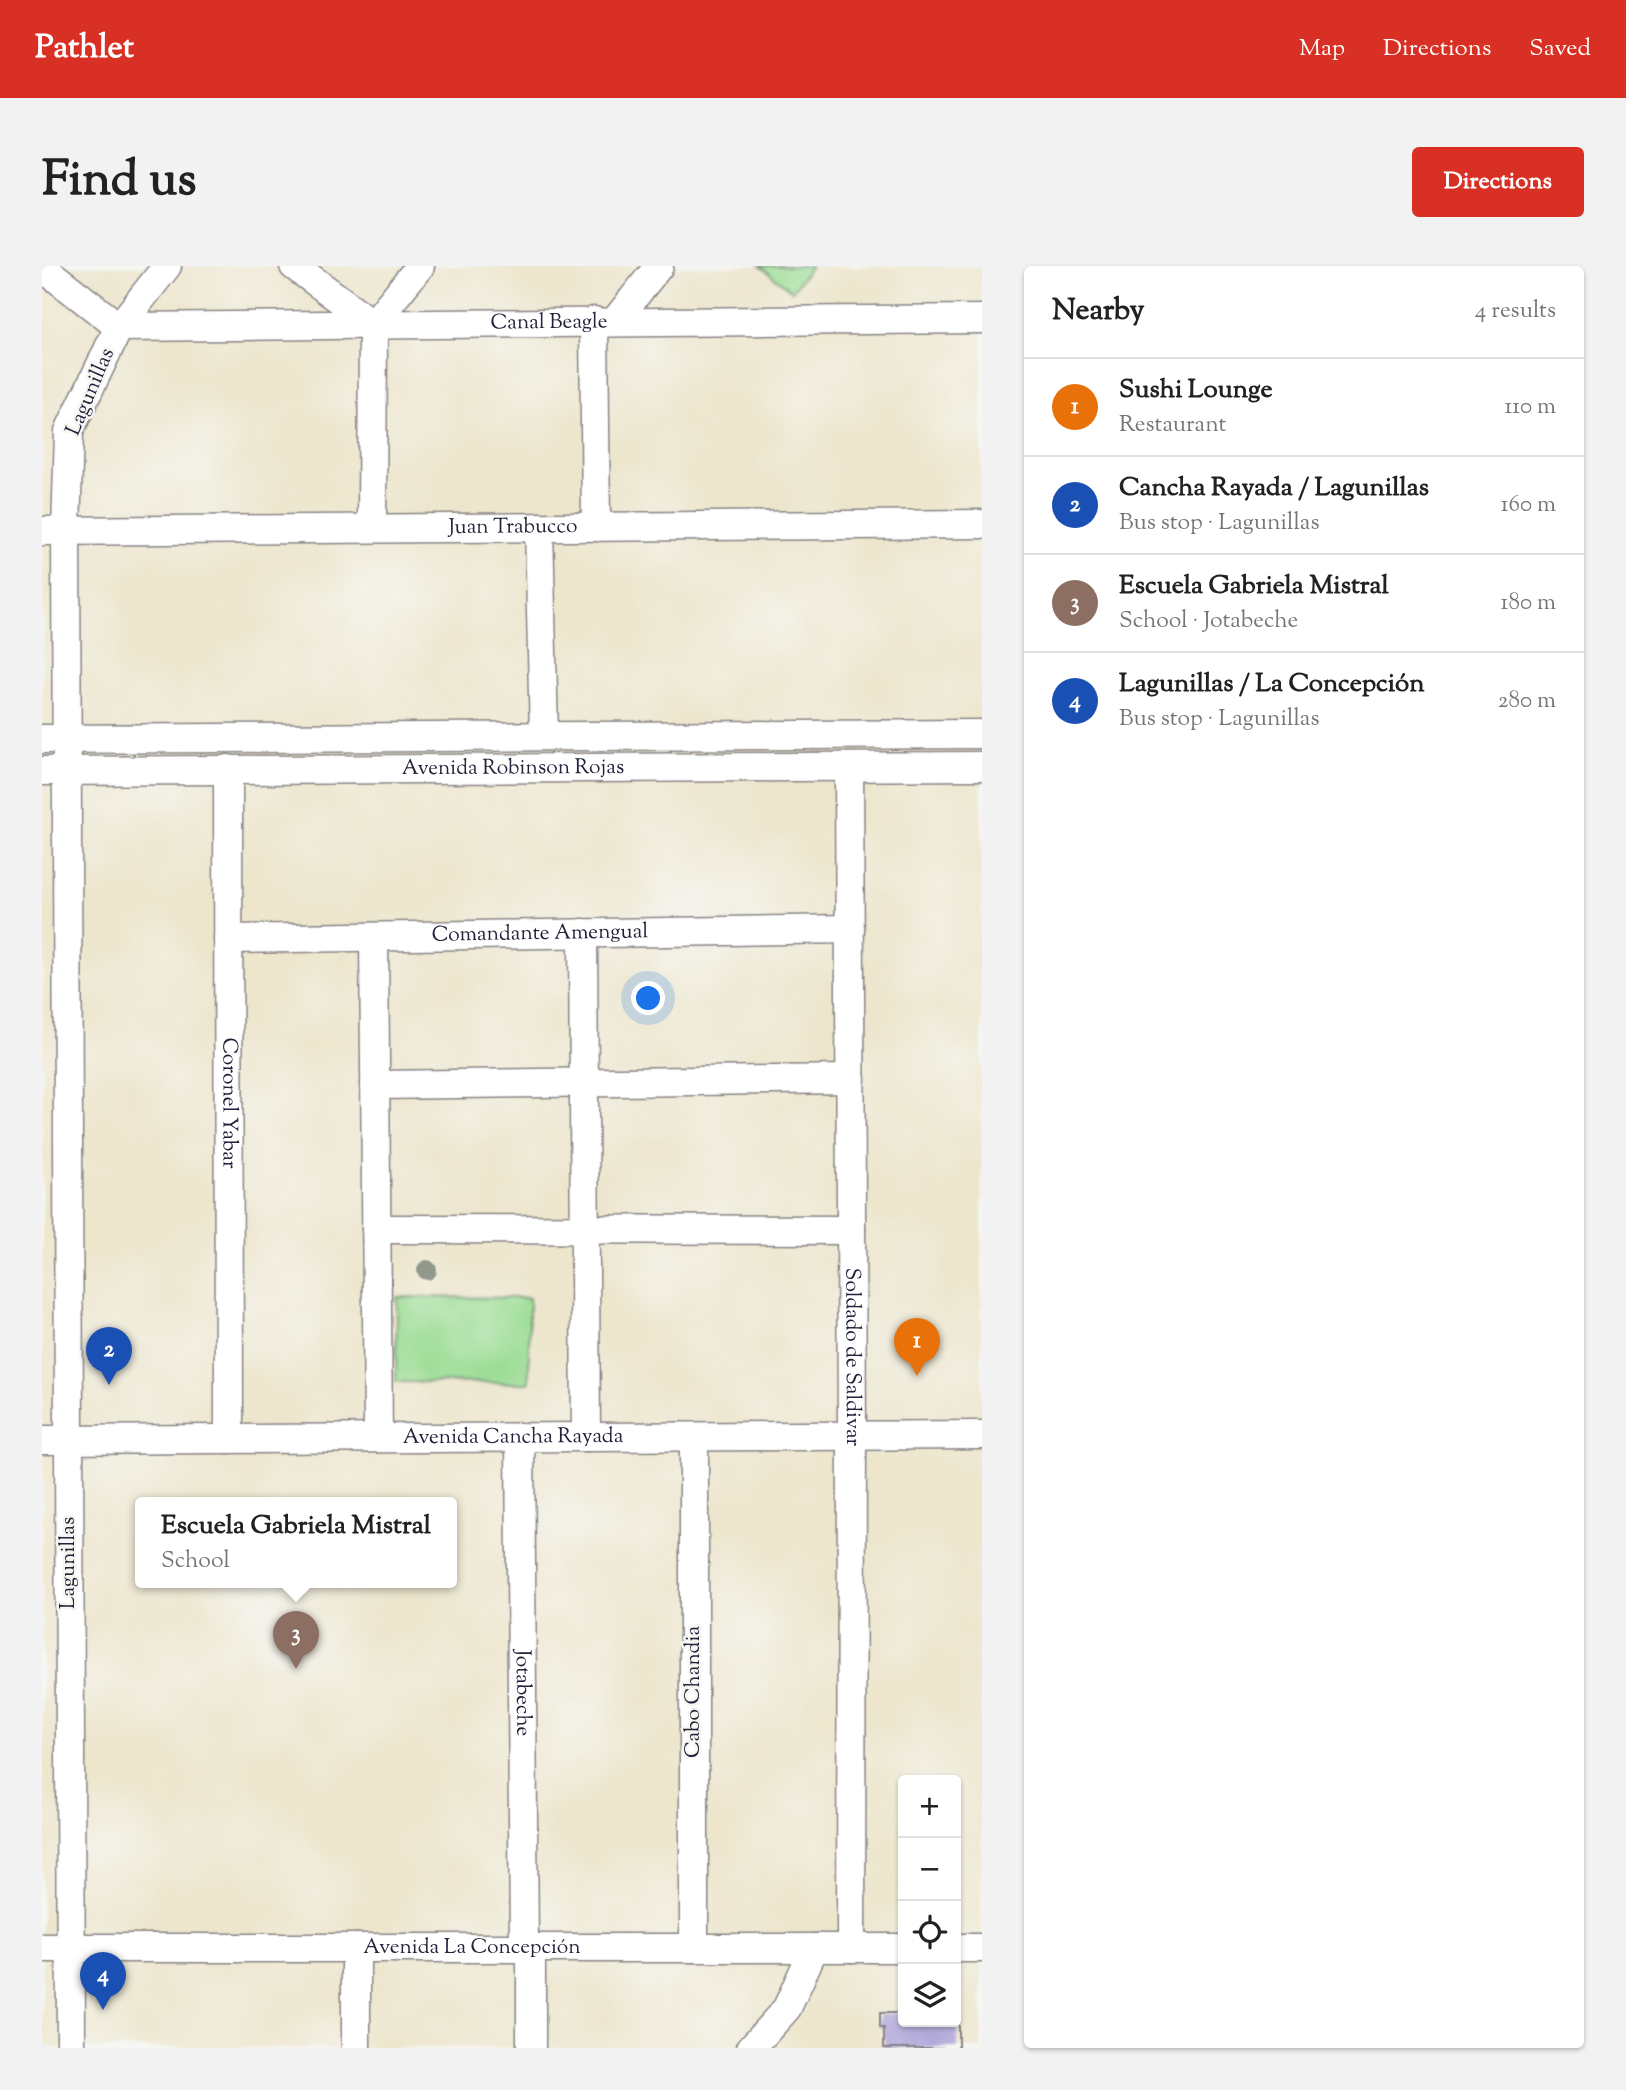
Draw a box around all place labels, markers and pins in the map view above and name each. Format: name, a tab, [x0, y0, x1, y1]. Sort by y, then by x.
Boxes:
pin: 1	[894, 1318, 940, 1376]
pin: 2	[86, 1327, 132, 1385]
pin: 3	[273, 1611, 319, 1669]
pin: 4	[80, 1952, 126, 2010]

